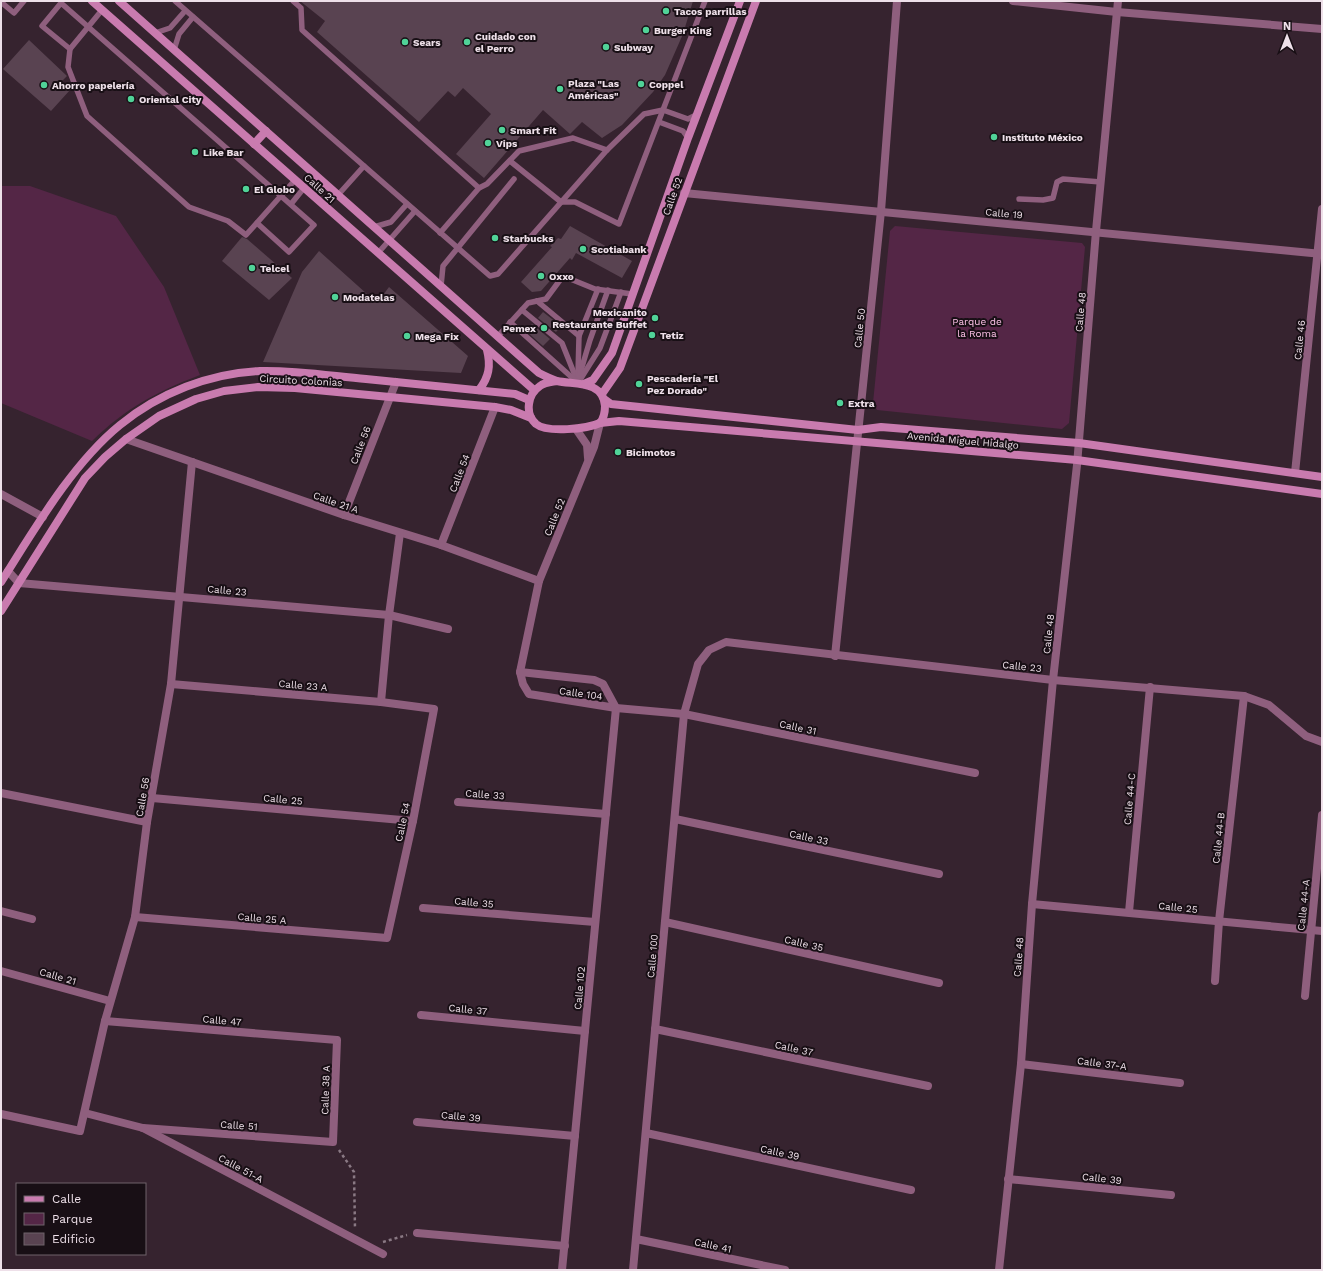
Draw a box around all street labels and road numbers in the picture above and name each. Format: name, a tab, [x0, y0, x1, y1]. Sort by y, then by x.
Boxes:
street label: Calle 21	[302, 172, 337, 205]
street label: Calle 52	[661, 176, 684, 217]
street label: Calle 19	[985, 206, 1023, 221]
street label: Calle 48	[1073, 292, 1088, 332]
street label: Calle 50	[852, 308, 867, 348]
street label: Calle 46	[1292, 320, 1307, 361]
street label: Circuito Colonias	[259, 373, 343, 388]
street label: Calle 56	[348, 425, 373, 466]
street label: Avenida Miguel Hidalgo	[907, 430, 1019, 451]
street label: Calle 54	[447, 453, 472, 494]
street label: Calle 21 A	[312, 490, 360, 515]
street label: Calle 52	[542, 497, 567, 538]
street label: Calle 23	[207, 583, 247, 598]
street label: Calle 48	[1041, 614, 1056, 655]
street label: Calle 23	[1002, 659, 1042, 674]
street label: Calle 23 A	[278, 678, 328, 693]
street label: Calle 104	[558, 685, 603, 702]
street label: Calle 31	[778, 718, 817, 737]
street label: Calle 44-C	[1122, 773, 1137, 825]
street label: Calle 56	[134, 777, 151, 818]
street label: Calle 33	[465, 788, 505, 801]
street label: Calle 25	[263, 792, 303, 807]
street label: Calle 54	[393, 802, 412, 843]
street label: Calle 44-B	[1210, 812, 1227, 864]
street label: Calle 33	[788, 828, 830, 847]
street label: Calle 44-A	[1295, 878, 1312, 931]
street label: Calle 35	[454, 895, 494, 910]
street label: Calle 25	[1158, 900, 1198, 915]
street label: Calle 25 A	[237, 911, 287, 926]
street label: Calle 100	[645, 934, 660, 978]
street label: Calle 35	[783, 934, 825, 953]
street label: Calle 48	[1012, 937, 1025, 977]
street label: Calle 21	[38, 966, 77, 987]
street label: Calle 102	[572, 966, 587, 1010]
street label: Calle 37	[448, 1002, 488, 1017]
street label: Calle 47	[202, 1013, 242, 1028]
street label: Calle 37	[774, 1039, 814, 1058]
street label: Calle 37-A	[1077, 1055, 1128, 1072]
street label: Calle 38 A	[319, 1065, 332, 1115]
street label: Calle 39	[441, 1109, 481, 1124]
street label: Calle 51	[220, 1119, 258, 1132]
street label: Calle 39	[759, 1143, 801, 1162]
street label: Calle 51-A	[217, 1152, 265, 1185]
street label: Calle 39	[1082, 1171, 1122, 1186]
street label: Calle 41	[693, 1236, 732, 1255]

